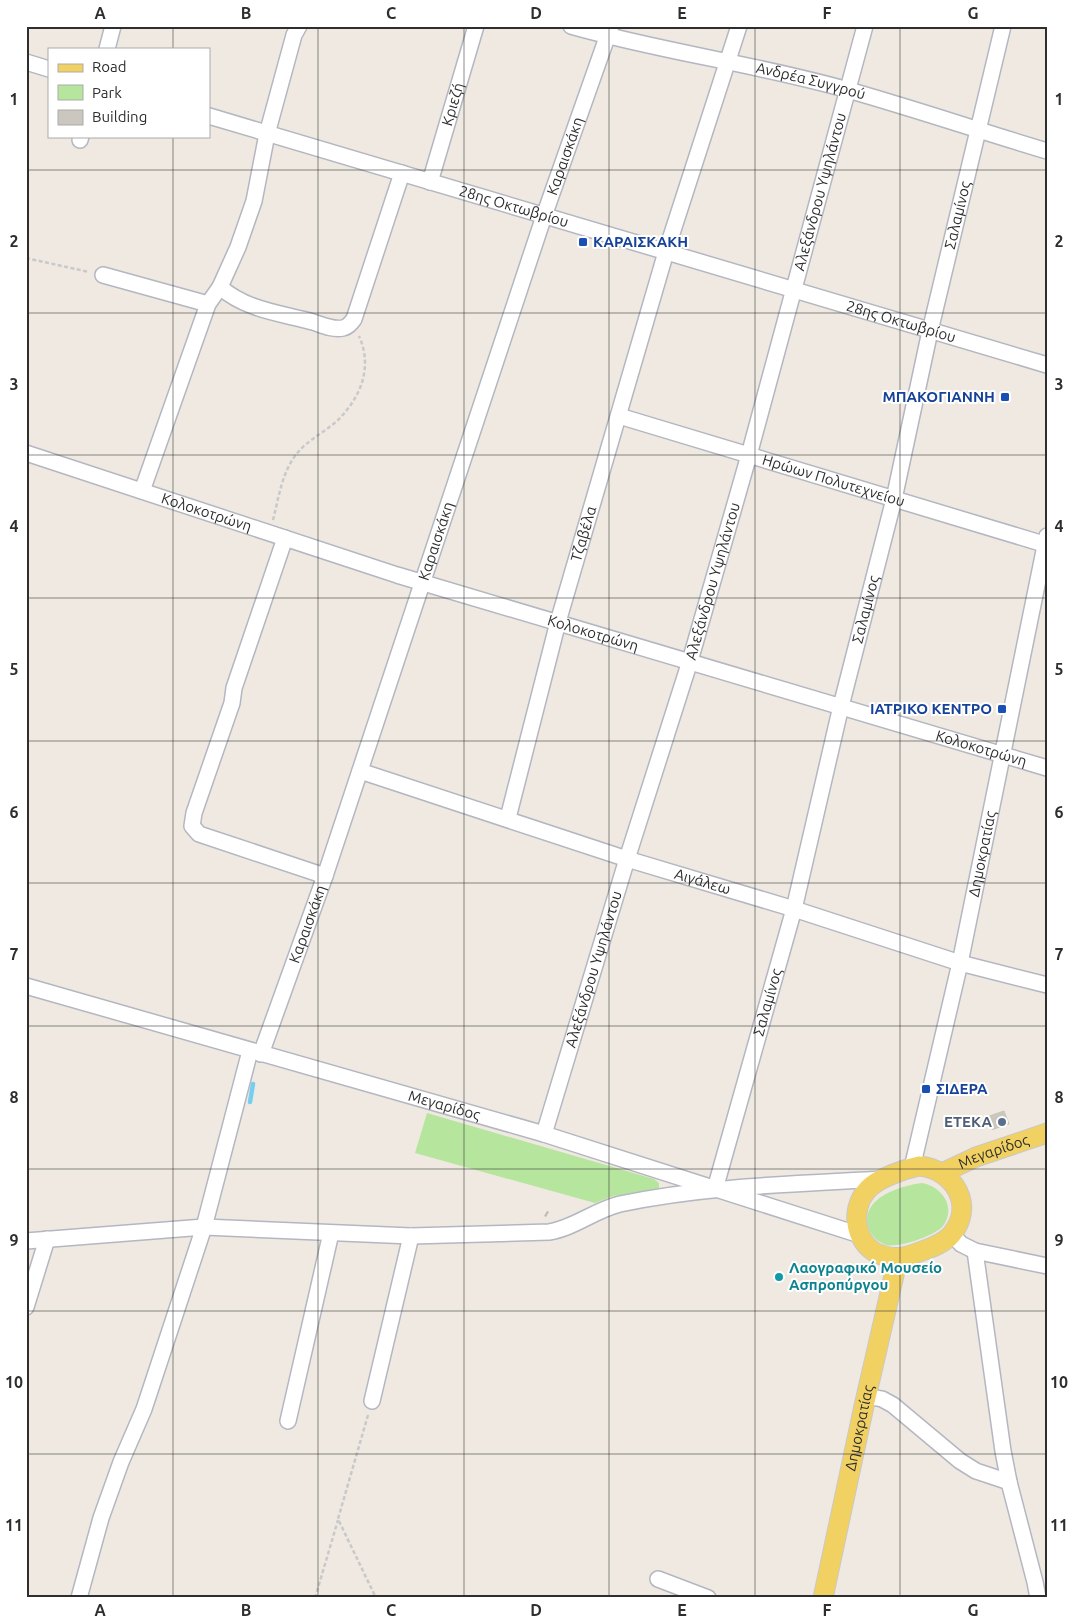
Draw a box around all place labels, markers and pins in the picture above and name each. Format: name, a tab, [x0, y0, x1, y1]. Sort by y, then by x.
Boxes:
place label: ΚΑΡΑΙΣΚΑΚΗ	[593, 233, 688, 250]
marker: ΚΑΡΑΙΣΚΑΚΗ	[577, 236, 589, 248]
place label: ΜΠΑΚΟΓΙΑΝΝΗ	[882, 388, 995, 405]
marker: ΜΠΑΚΟΓΙΑΝΝΗ	[999, 391, 1011, 403]
place label: ΙΑΤΡΙΚΟ ΚΕΝΤΡΟ	[870, 700, 992, 717]
marker: ΙΑΤΡΙΚΟ ΚΕΝΤΡΟ	[996, 703, 1008, 715]
place label: ΣΙΔΕΡΑ	[936, 1080, 988, 1097]
marker: ΣΙΔΕΡΑ	[920, 1083, 932, 1095]
place label: ΕΤΕΚΑ	[944, 1113, 992, 1130]
marker: ΕΤΕΚΑ	[996, 1116, 1008, 1128]
place label: Λαογραφικό Μουσείο Ασπροπύργου	[789, 1259, 942, 1293]
marker: Λαογραφικό Μουσείο Ασπροπύργου	[773, 1271, 785, 1283]

